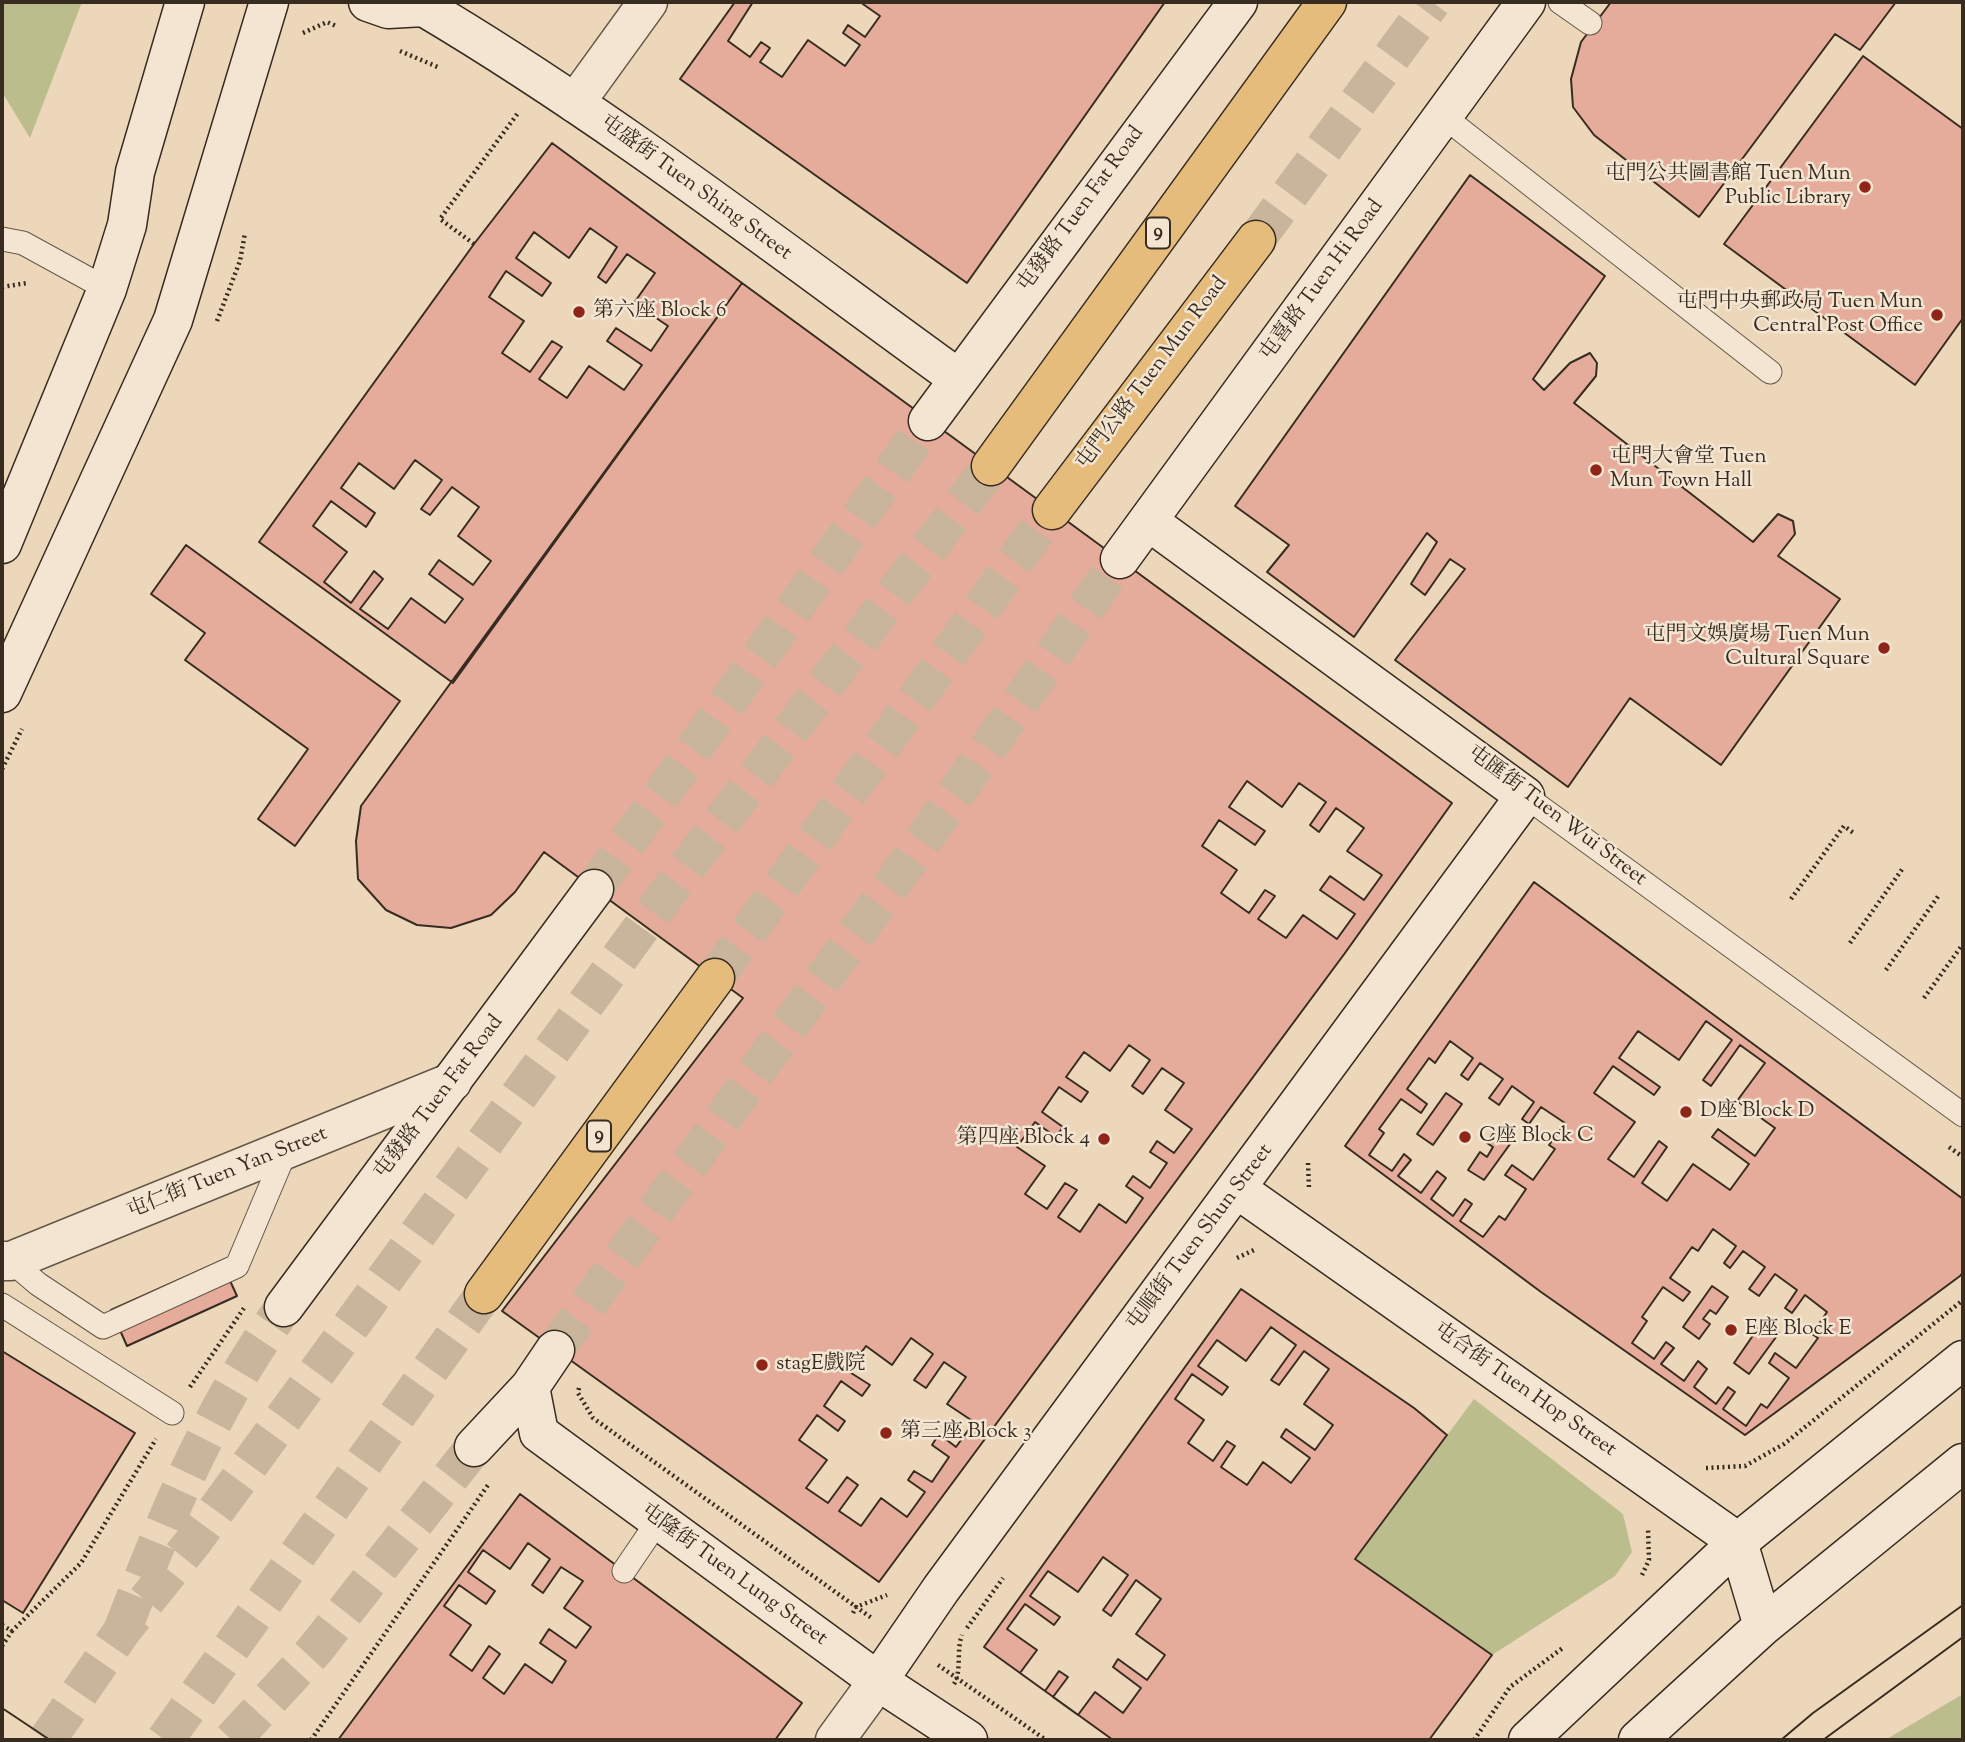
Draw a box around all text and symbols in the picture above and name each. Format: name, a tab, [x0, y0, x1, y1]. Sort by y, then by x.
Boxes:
street label: 屯盛街 Tuen Shing Street	[594, 111, 796, 267]
street label: 屯發路 Tuen Fat Road	[1013, 122, 1151, 298]
place label: 屯門公共圖書館 Tuen Mun Public Library	[1604, 162, 1851, 212]
marker: 屯門公共圖書館 Tuen Mun Public Library	[1857, 179, 1873, 195]
street label: 屯喜路 Tuen Hi Road	[1256, 195, 1390, 367]
road number: 9	[1146, 218, 1170, 248]
street label: 屯門公路 Tuen Mun Road	[1072, 272, 1234, 476]
place label: 屯門中央郵政局 Tuen Mun Central Post Office	[1676, 290, 1923, 340]
place label: 第六座 Block 6	[593, 299, 726, 325]
marker: 第六座 Block 6	[571, 304, 587, 320]
marker: 屯門中央郵政局 Tuen Mun Central Post Office	[1929, 307, 1945, 323]
place label: 屯門大會堂 Tuen Mun Town Hall	[1610, 445, 1767, 495]
marker: 屯門大會堂 Tuen Mun Town Hall	[1588, 462, 1604, 478]
place label: 屯門文娛廣場 Tuen Mun Cultural Square	[1644, 623, 1870, 673]
marker: 屯門文娛廣場 Tuen Mun Cultural Square	[1876, 640, 1892, 656]
street label: 屯匯街 Tuen Wui Street	[1461, 741, 1651, 893]
street label: 屯發路 Tuen Fat Road	[370, 1011, 510, 1185]
place label: D座 Block D	[1700, 1099, 1814, 1125]
marker: D座 Block D	[1678, 1104, 1694, 1120]
road number: 9	[587, 1120, 611, 1152]
street label: 屯仁街 Tuen Yan Street	[124, 1122, 332, 1226]
place label: C座 Block C	[1479, 1124, 1594, 1150]
place label: 第四座 Block 4	[956, 1126, 1090, 1152]
marker: C座 Block C	[1457, 1129, 1473, 1145]
marker: 第四座 Block 4	[1096, 1131, 1112, 1147]
street label: 屯順街 Tuen Shun Street	[1123, 1140, 1279, 1336]
place label: E座 Block E	[1745, 1317, 1851, 1343]
street label: 屯合街 Tuen Hop Street	[1428, 1318, 1620, 1464]
marker: E座 Block E	[1723, 1322, 1739, 1338]
place label: stagE戲院	[776, 1352, 866, 1378]
marker: stagE戲院	[754, 1357, 770, 1373]
place label: 第三座 Block 3	[900, 1420, 1032, 1446]
marker: 第三座 Block 3	[878, 1425, 894, 1441]
street label: 屯隆街 Tuen Lung Street	[635, 1500, 831, 1652]

